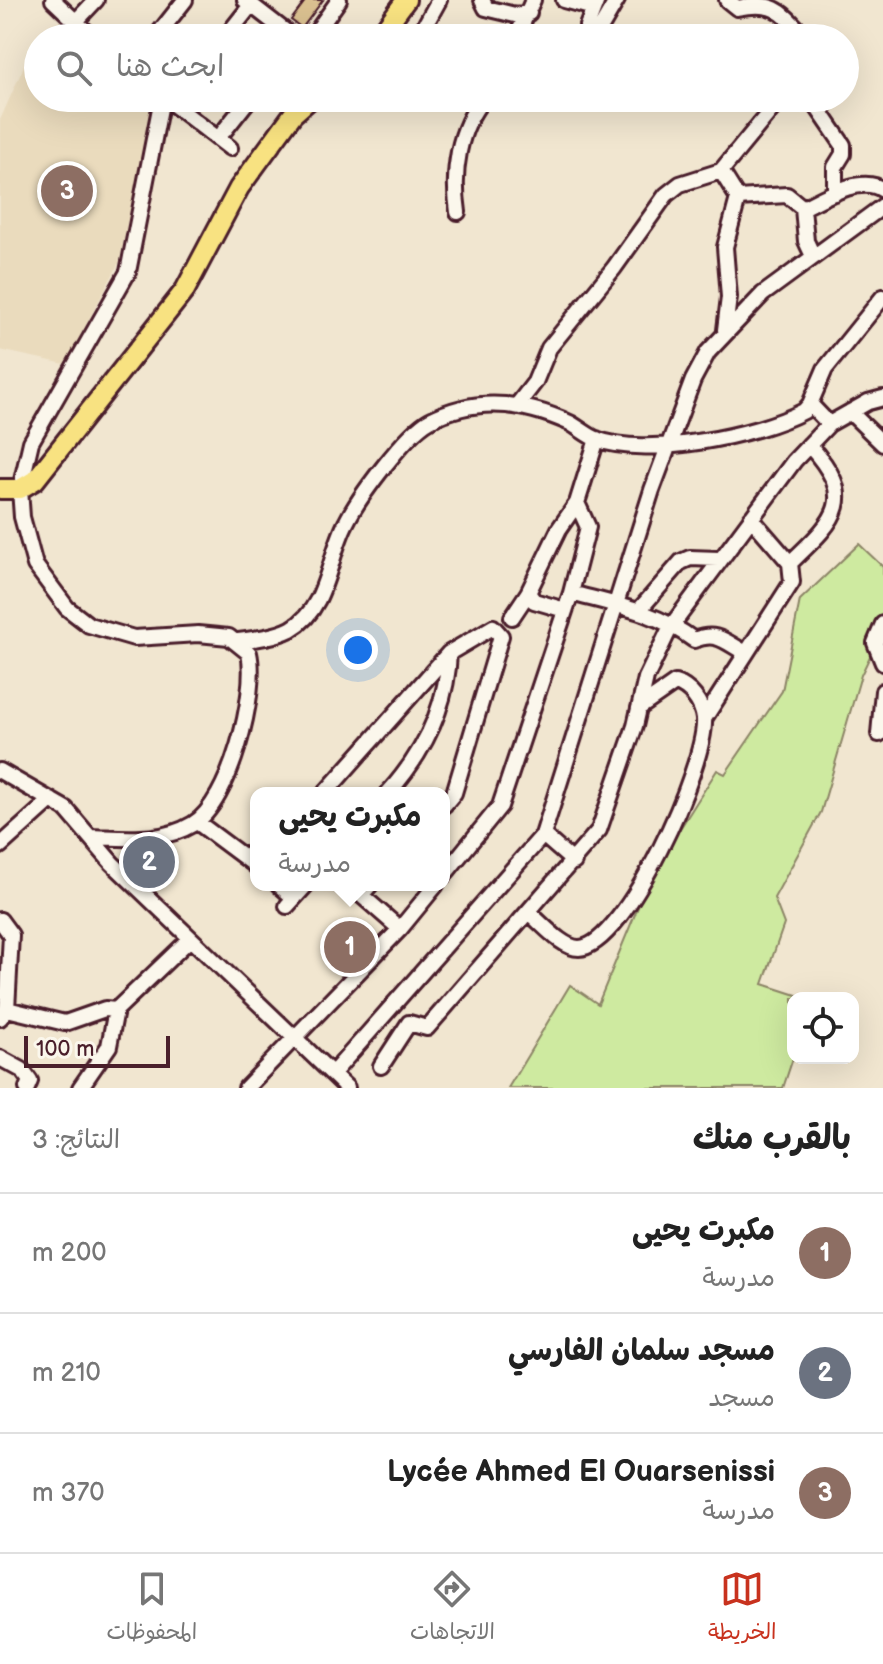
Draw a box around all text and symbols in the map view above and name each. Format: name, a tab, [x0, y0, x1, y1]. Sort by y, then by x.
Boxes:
search box	[24, 24, 859, 112]
icon: search	[52, 46, 96, 90]
text: ابحث هنا	[116, 49, 224, 85]
pin: 3	[41, 161, 93, 221]
your location	[338, 630, 378, 670]
popup	[250, 787, 450, 891]
text: مكبرت يحيى	[279, 799, 421, 835]
pin: 2	[123, 832, 175, 892]
text: مدرسة	[279, 849, 351, 880]
pin: 1	[324, 917, 376, 977]
map controls	[787, 992, 859, 1064]
button: locate	[787, 992, 859, 1064]
scale bar	[24, 1032, 170, 1068]
text: 100 m	[36, 1036, 95, 1063]
text: بالقرب منك	[693, 1118, 851, 1159]
text: النتائج: 3	[32, 1125, 120, 1156]
text: مكبرت يحيى	[632, 1213, 775, 1249]
text: 200 m	[32, 1238, 106, 1269]
text: 1	[820, 1238, 830, 1269]
text: مدرسة	[703, 1263, 775, 1294]
text: مسجد سلمان الفارسي	[508, 1333, 775, 1369]
text: 210 m	[32, 1358, 101, 1389]
text: 2	[817, 1358, 833, 1389]
text: مسجد	[708, 1383, 775, 1414]
text: Lycée Ahmed El Ouarsenissi	[387, 1454, 775, 1490]
text: 370 m	[32, 1478, 105, 1509]
text: 3	[817, 1478, 833, 1509]
text: مدرسة	[703, 1496, 775, 1527]
tab: المحفوظات	[106, 1567, 197, 1651]
tab: الاتجاهات	[410, 1567, 495, 1651]
tab: الخريطة	[708, 1567, 777, 1651]

